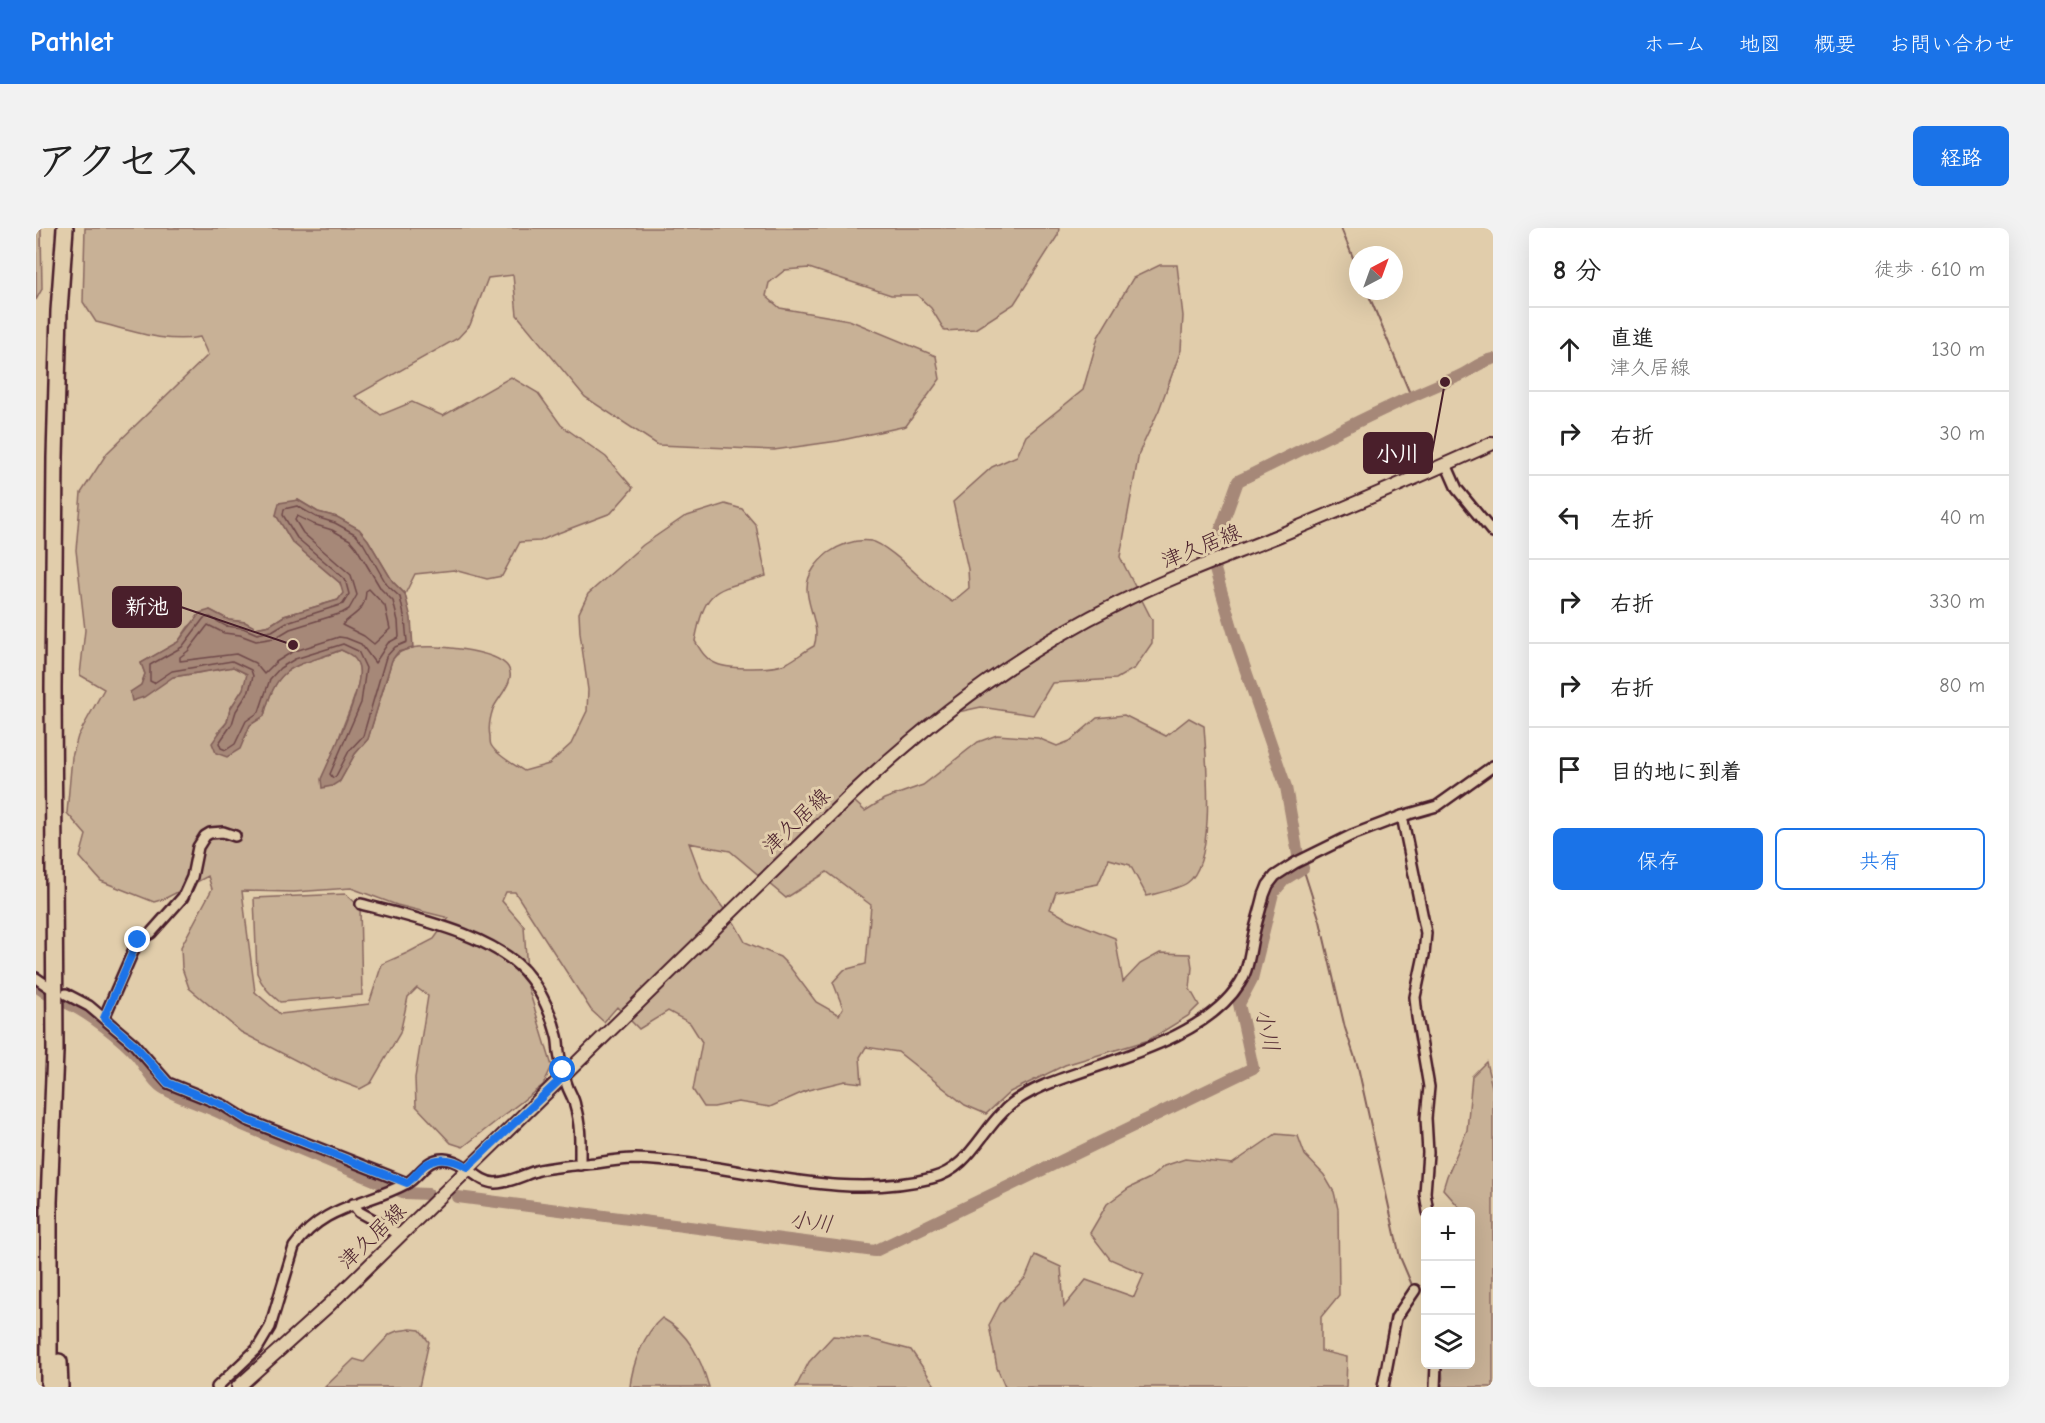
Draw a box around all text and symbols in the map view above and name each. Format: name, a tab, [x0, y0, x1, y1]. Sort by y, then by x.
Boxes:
text: Pathlet	[30, 26, 113, 58]
text: ホーム	[1644, 32, 1706, 56]
text: 地図	[1739, 32, 1781, 56]
text: 概要	[1814, 32, 1856, 56]
text: お問い合わせ	[1889, 32, 2015, 56]
button: 経路	[1913, 126, 2009, 186]
text: アクセス	[36, 137, 201, 186]
north arrow	[1349, 246, 1403, 300]
text: 8 分	[1553, 256, 1602, 286]
text: 徒歩 · 610 m	[1874, 258, 1985, 281]
text: 直進	[1610, 325, 1654, 351]
icon: ahead	[1553, 333, 1586, 366]
text: 130 m	[1932, 338, 1985, 361]
text: 津久居線	[1610, 356, 1690, 379]
icon: right	[1553, 417, 1586, 450]
text: 30 m	[1939, 422, 1985, 445]
text: 右折	[1610, 423, 1654, 449]
callout: 小川	[1364, 433, 1432, 473]
text: 小川	[1376, 441, 1420, 467]
icon: left	[1553, 501, 1586, 534]
text: 40 m	[1940, 506, 1985, 529]
text: 左折	[1610, 507, 1654, 533]
street label: 津久居線	[1158, 519, 1244, 573]
icon: right	[1553, 585, 1586, 618]
callout: 新池	[113, 587, 181, 627]
text: 330 m	[1929, 590, 1985, 613]
text: 右折	[1610, 591, 1654, 617]
text: 新池	[125, 594, 169, 620]
icon: right	[1553, 669, 1586, 702]
text: 80 m	[1939, 674, 1985, 697]
text: 右折	[1610, 675, 1654, 701]
icon: arrive	[1553, 753, 1586, 786]
text: 目的地に到着	[1610, 759, 1742, 785]
street label: 津久居線	[757, 783, 835, 859]
button: 保存	[1553, 828, 1763, 890]
button: 共有	[1775, 828, 1985, 890]
route end	[124, 926, 150, 952]
water label: 小川	[1250, 1006, 1284, 1054]
route start	[549, 1056, 575, 1082]
street label: 津久居線	[333, 1198, 411, 1274]
water label: 小川	[788, 1206, 834, 1238]
map controls	[1421, 1207, 1475, 1369]
button: +	[1421, 1207, 1475, 1261]
button: −	[1421, 1261, 1475, 1315]
button: layers	[1421, 1315, 1475, 1369]

